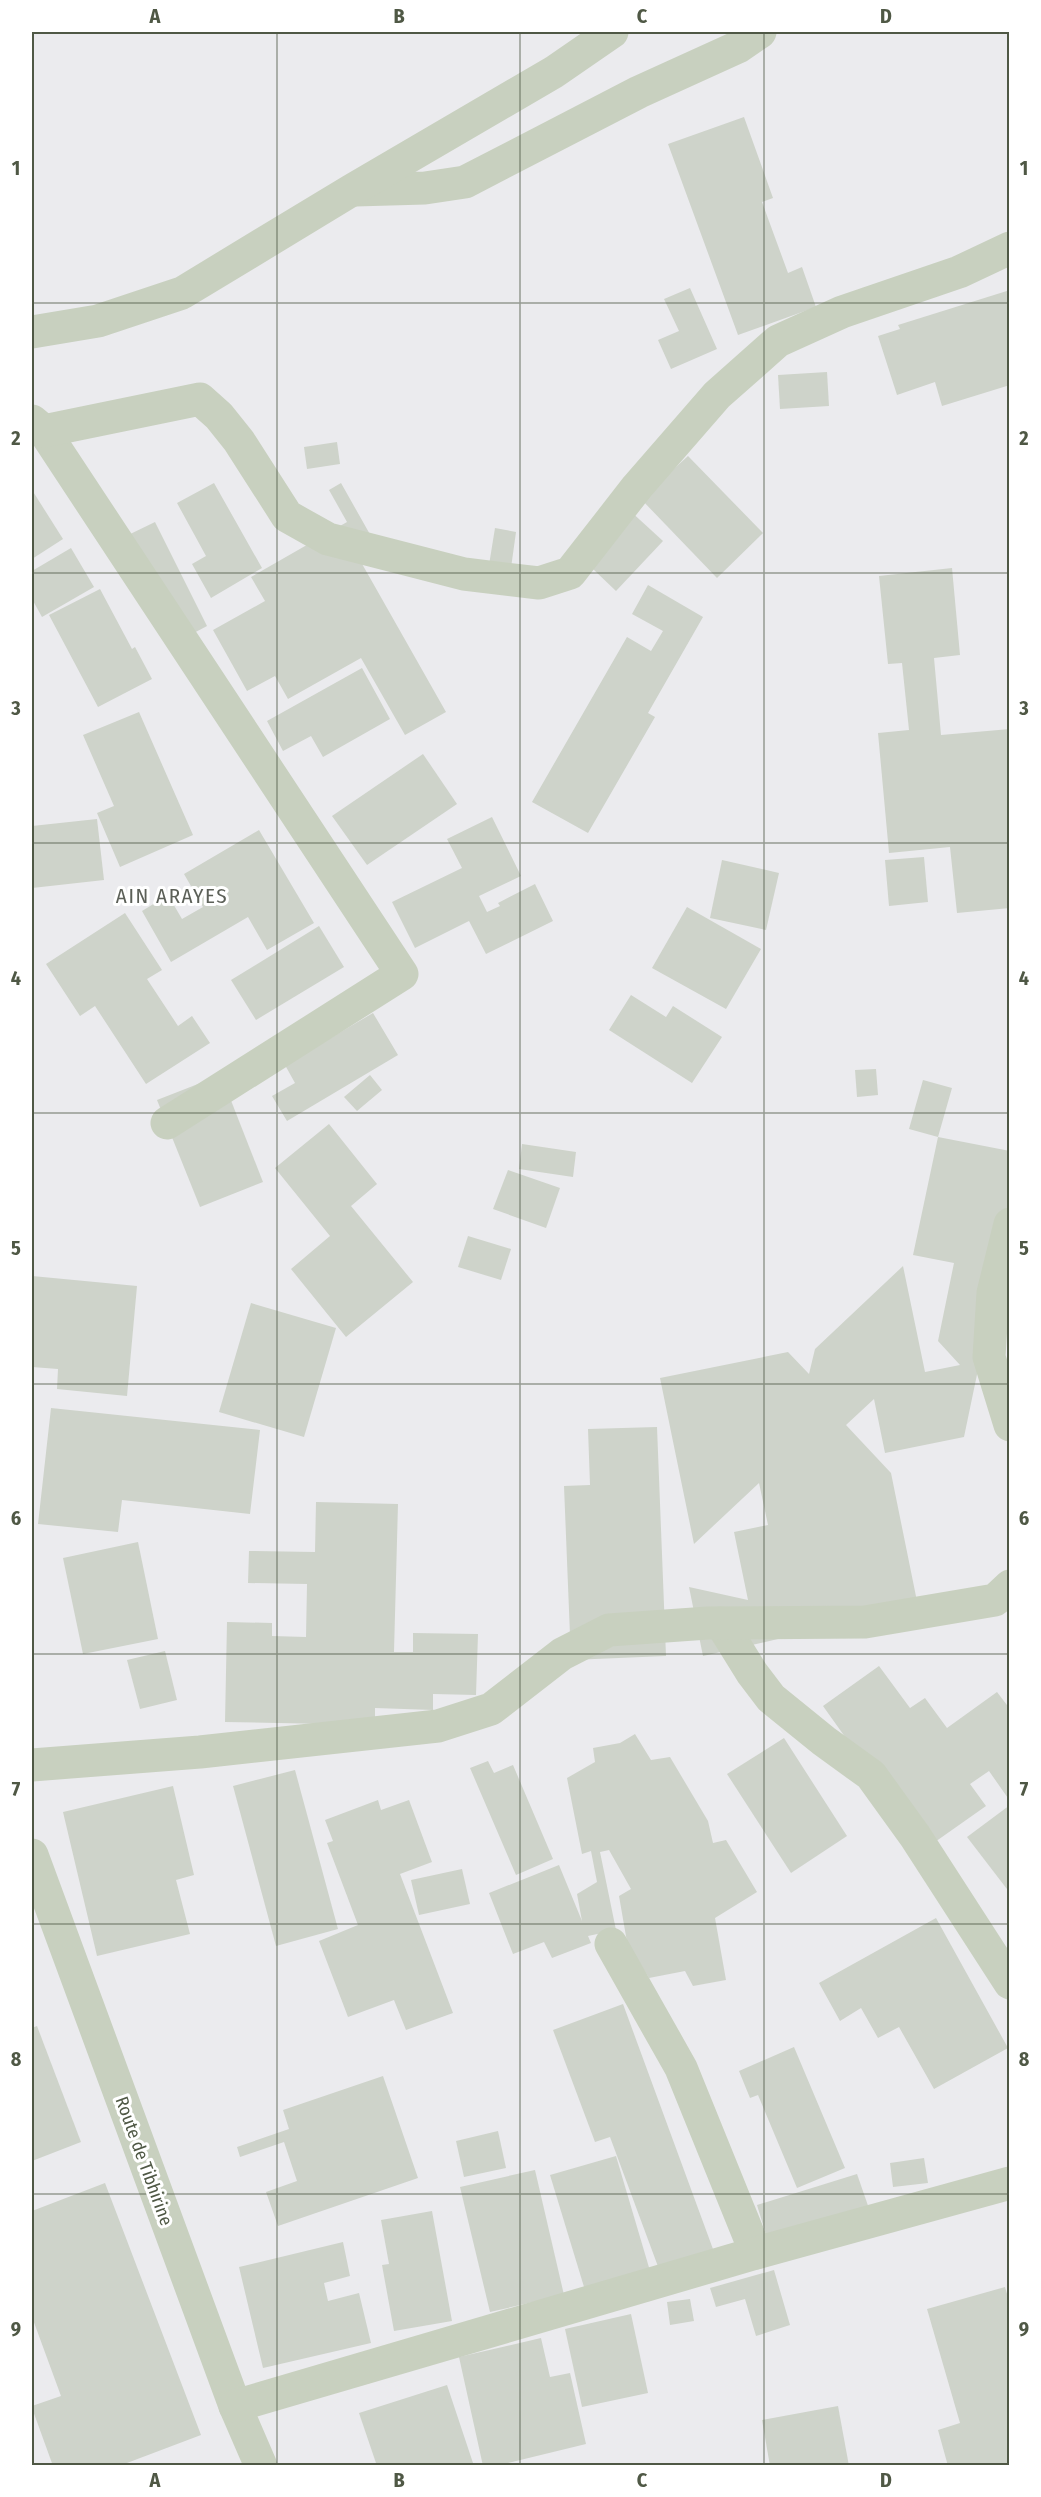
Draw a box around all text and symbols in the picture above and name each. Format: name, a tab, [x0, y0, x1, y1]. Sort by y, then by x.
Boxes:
text: A	[149, 4, 162, 28]
text: B	[393, 4, 405, 28]
text: C	[637, 4, 648, 28]
text: D	[880, 4, 892, 28]
text: 1	[12, 156, 20, 180]
text: 1	[1020, 156, 1028, 180]
text: 2	[10, 426, 21, 450]
text: 2	[1018, 426, 1029, 450]
text: 3	[10, 696, 21, 720]
text: 3	[1018, 696, 1029, 720]
district label: AIN ARAYES	[116, 883, 228, 909]
text: 4	[11, 966, 21, 990]
text: 4	[1019, 966, 1029, 990]
text: 5	[11, 1236, 21, 1260]
text: 5	[1019, 1236, 1029, 1260]
text: 6	[11, 1506, 21, 1530]
text: 6	[1019, 1506, 1029, 1530]
text: 7	[12, 1777, 21, 1801]
text: 7	[1020, 1777, 1029, 1801]
text: 8	[11, 2047, 22, 2071]
text: 8	[1019, 2047, 1030, 2071]
street label: Route de Tibhirine	[110, 2094, 178, 2229]
text: 9	[11, 2317, 21, 2341]
text: 9	[1019, 2317, 1029, 2341]
text: A	[149, 2468, 162, 2492]
text: B	[393, 2468, 405, 2492]
text: C	[637, 2468, 648, 2492]
text: D	[880, 2468, 892, 2492]

